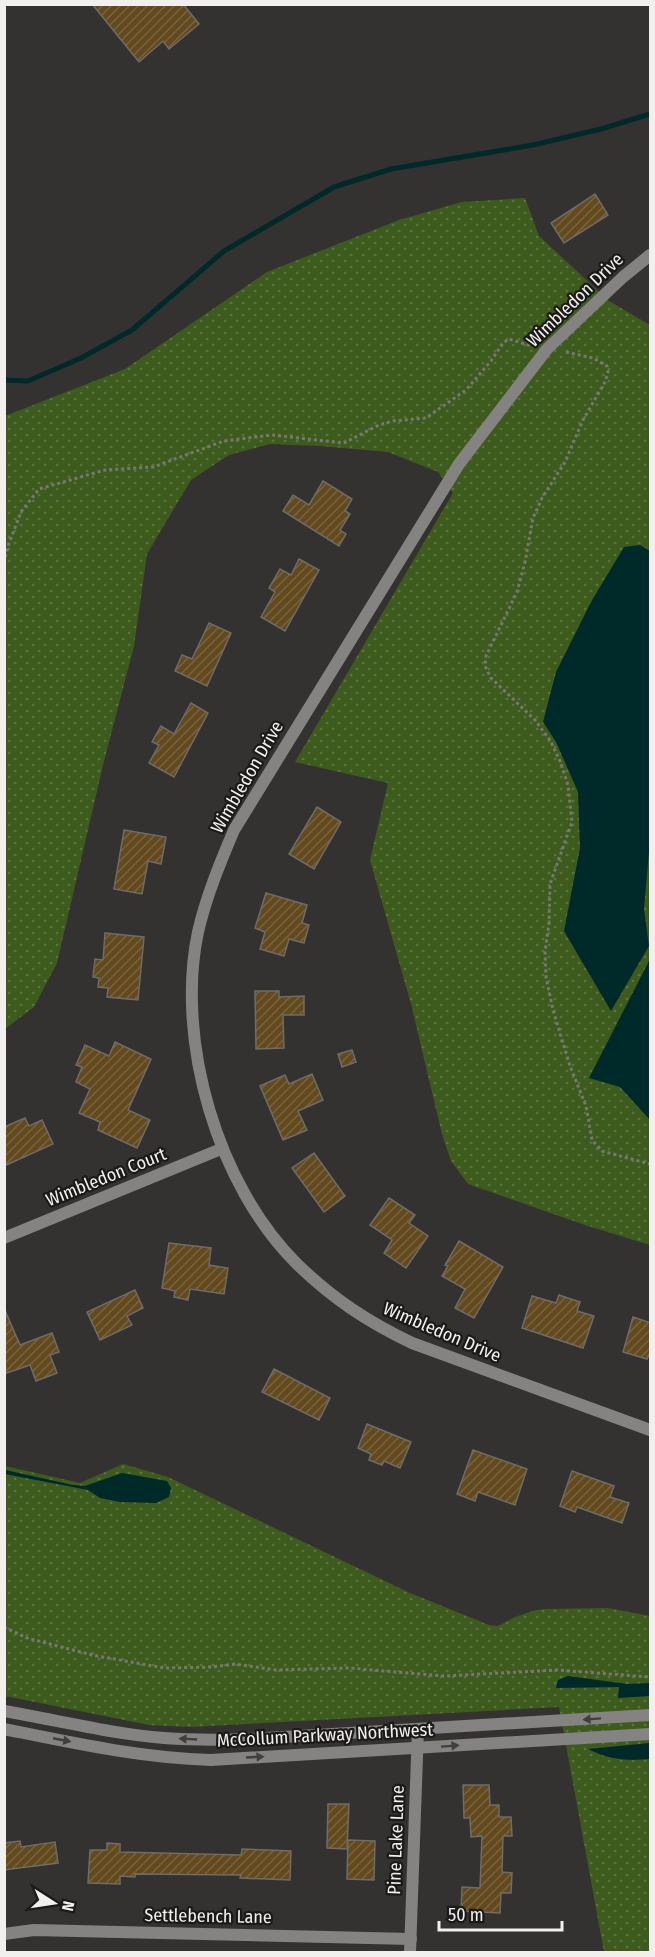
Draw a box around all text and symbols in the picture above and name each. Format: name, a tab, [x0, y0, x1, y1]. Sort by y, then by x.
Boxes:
street label: Wimbledon Drive	[522, 248, 628, 352]
street label: Wimbledon Drive	[206, 717, 288, 837]
street label: Wimbledon Court	[43, 1143, 169, 1211]
street label: Wimbledon Drive	[380, 1297, 504, 1367]
one-way arrow	[583, 1714, 602, 1723]
street label: McCollum Parkway Northwest	[216, 1718, 434, 1752]
one-way arrow	[178, 1735, 197, 1744]
one-way arrow	[53, 1736, 72, 1745]
one-way arrow	[440, 1741, 459, 1751]
one-way arrow	[246, 1753, 265, 1762]
street label: Pine Lake Lane	[383, 1785, 409, 1895]
north arrow	[24, 1873, 84, 1933]
scale bar	[439, 1894, 562, 1932]
text: N	[58, 1899, 78, 1913]
street label: Settlebench Lane	[144, 1904, 272, 1928]
text: 50 m	[448, 1904, 484, 1926]

